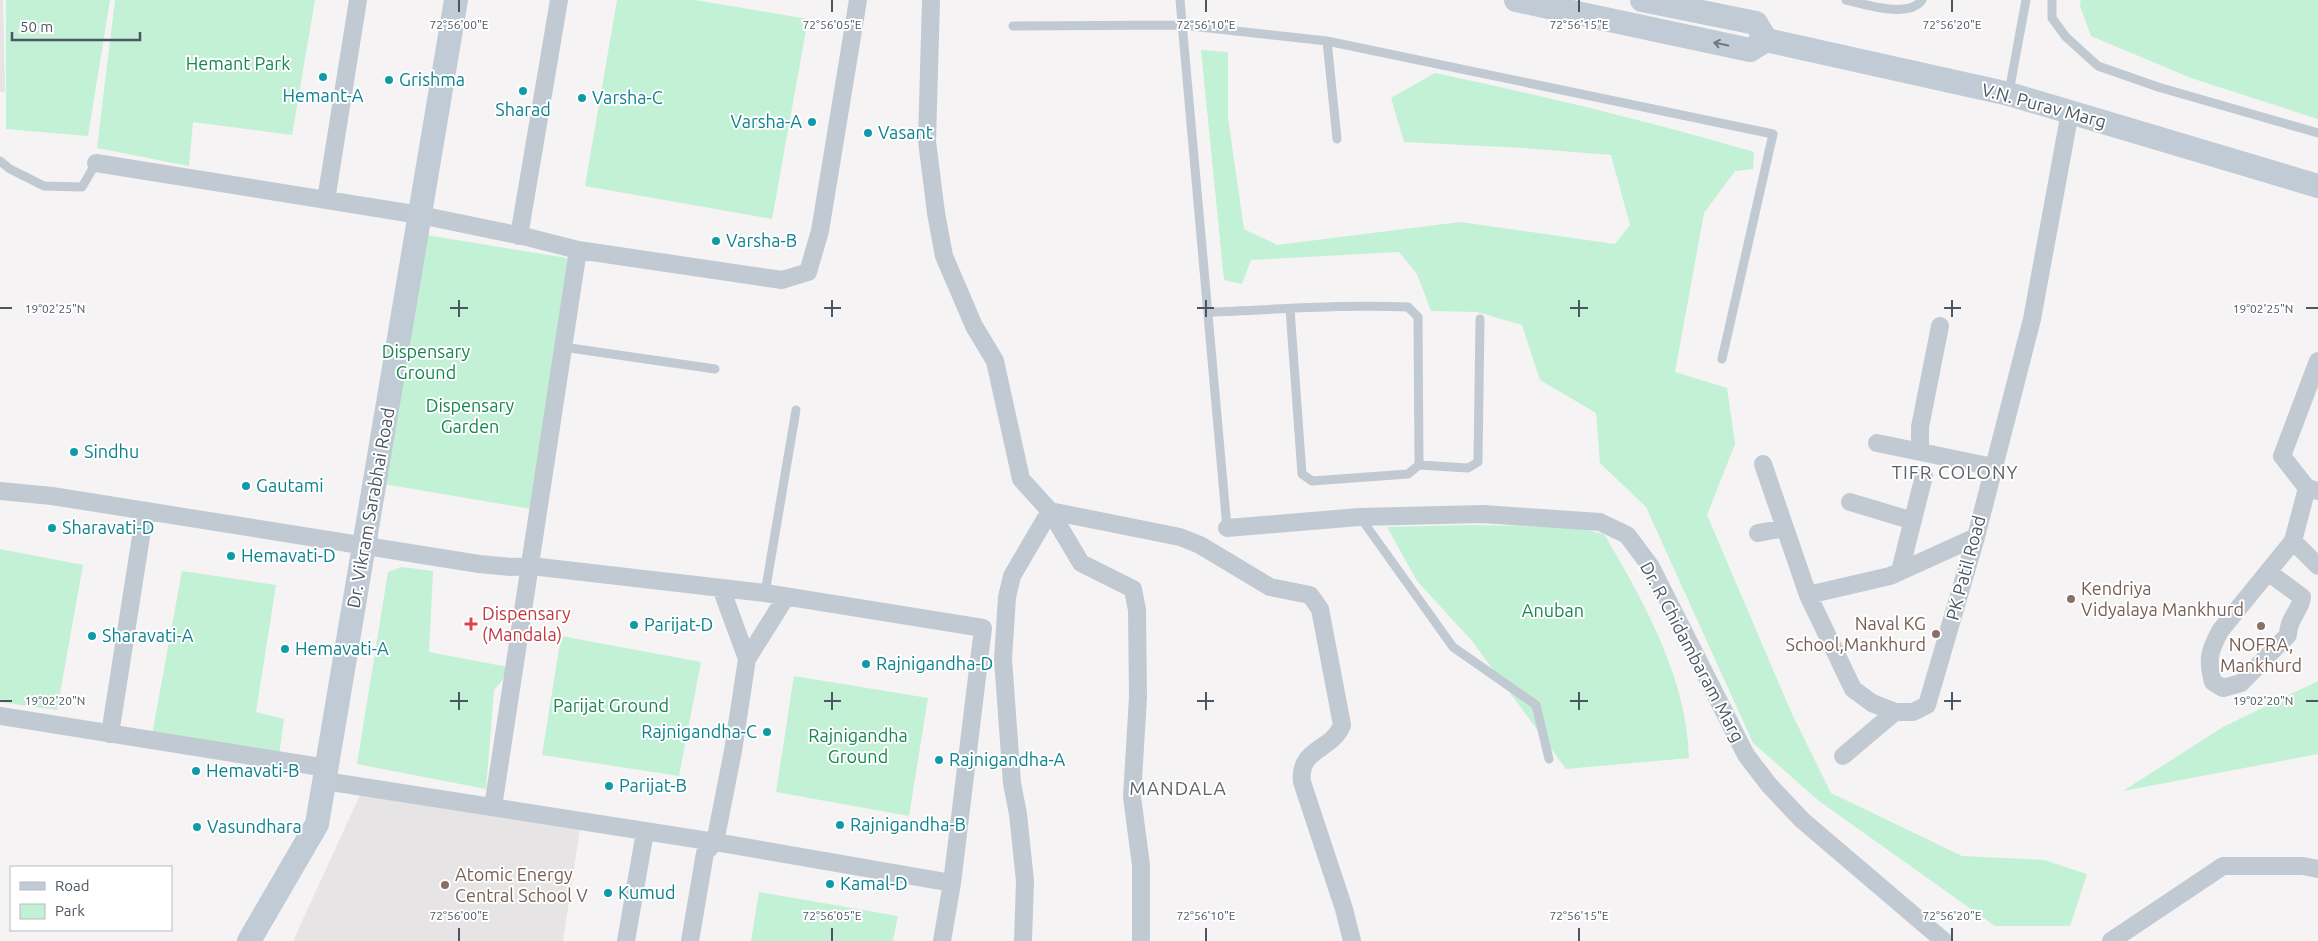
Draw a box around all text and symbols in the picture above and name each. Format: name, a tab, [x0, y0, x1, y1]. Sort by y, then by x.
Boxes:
scale bar	[12, 10, 140, 42]
text: 50 m	[20, 18, 53, 35]
text: 72°56'00"E	[430, 18, 489, 31]
text: 72°56'05"E	[803, 18, 862, 31]
text: 72°56'10"E	[1177, 18, 1236, 31]
text: 72°56'15"E	[1550, 18, 1609, 31]
text: 72°56'20"E	[1923, 18, 1982, 31]
one-way arrow	[1713, 38, 1729, 48]
park label: Hemant Park	[186, 53, 290, 73]
place label: Grishma	[399, 69, 465, 89]
marker: Hemant-A	[317, 71, 329, 83]
marker: Grishma	[383, 74, 395, 86]
street label: V.N. Purav Marg	[1980, 79, 2109, 131]
place label: Hemant-A	[282, 85, 364, 105]
marker: Sharad	[517, 85, 529, 97]
place label: Varsha-C	[592, 87, 663, 107]
marker: Varsha-C	[576, 92, 588, 104]
place label: Sharad	[495, 99, 551, 119]
place label: Varsha-A	[731, 111, 802, 131]
marker: Varsha-A	[806, 116, 818, 128]
place label: Vasant	[878, 122, 933, 142]
marker: Vasant	[862, 127, 874, 139]
place label: Varsha-B	[726, 230, 797, 250]
marker: Varsha-B	[710, 235, 722, 247]
text: 19°02'25"N	[25, 302, 85, 315]
text: 19°02'25"N	[2233, 302, 2293, 315]
park label: Dispensary Ground	[382, 341, 471, 382]
park label: Dispensary Garden	[426, 395, 515, 436]
street label: Dr. Vikram Sarabhai Road	[343, 406, 398, 610]
place label: Sindhu	[84, 441, 139, 461]
marker: Sindhu	[68, 446, 80, 458]
district label: TIFR COLONY	[1891, 461, 2019, 483]
place label: Gautami	[256, 475, 324, 495]
marker: Gautami	[240, 480, 252, 492]
street label: PK Patil Road	[1941, 513, 1989, 622]
place label: Sharavati-D	[62, 517, 154, 537]
marker: Sharavati-D	[46, 522, 58, 534]
place label: Hemavati-D	[241, 545, 336, 565]
marker: Hemavati-D	[225, 550, 237, 562]
street label: Dr. R Chidambaram Marg	[1637, 558, 1749, 745]
place label: Kendriya Vidyalaya Mankhurd	[2081, 578, 2244, 619]
marker: Kendriya Vidyalaya Mankhurd	[2065, 593, 2077, 605]
park label: Anuban	[1522, 600, 1584, 620]
place label: Dispensary (Mandala)	[482, 603, 571, 645]
place label: Naval KG School,Mankhurd	[1786, 613, 1926, 654]
place label: Parijat-D	[644, 614, 713, 634]
marker: Dispensary (Mandala)	[464, 617, 478, 631]
marker: Parijat-D	[628, 619, 640, 631]
marker: NOFRA, Mankhurd	[2255, 620, 2267, 632]
place label: Sharavati-A	[102, 625, 194, 645]
marker: Naval KG School,Mankhurd	[1930, 628, 1942, 640]
marker: Sharavati-A	[86, 630, 98, 642]
place label: NOFRA, Mankhurd	[2220, 634, 2302, 675]
place label: Hemavati-A	[295, 638, 389, 658]
marker: Hemavati-A	[279, 643, 291, 655]
place label: Rajnigandha-D	[876, 653, 993, 673]
marker: Rajnigandha-D	[860, 658, 872, 670]
text: 19°02'20"N	[25, 694, 85, 707]
text: 19°02'20"N	[2233, 694, 2293, 707]
park label: Parijat Ground	[553, 695, 669, 715]
place label: Rajnigandha-C	[641, 721, 757, 741]
park label: Rajnigandha Ground	[808, 725, 908, 766]
marker: Rajnigandha-C	[761, 726, 773, 738]
place label: Rajnigandha-A	[949, 749, 1066, 769]
marker: Rajnigandha-A	[933, 754, 945, 766]
place label: Hemavati-B	[206, 760, 299, 780]
marker: Hemavati-B	[190, 765, 202, 777]
place label: Parijat-B	[619, 775, 687, 795]
district label: MANDALA	[1129, 777, 1227, 799]
marker: Parijat-B	[603, 780, 615, 792]
place label: Rajnigandha-B	[850, 814, 966, 834]
place label: Vasundhara	[207, 816, 302, 836]
marker: Rajnigandha-B	[834, 819, 846, 831]
marker: Vasundhara	[191, 821, 203, 833]
place label: Atomic Energy Central School V	[455, 864, 588, 905]
legend	[10, 866, 172, 931]
place label: Kamal-D	[840, 873, 908, 893]
text: Road	[55, 877, 90, 894]
marker: Kamal-D	[824, 878, 836, 890]
marker: Atomic Energy Central School V	[439, 879, 451, 891]
place label: Kumud	[618, 882, 676, 902]
marker: Kumud	[602, 887, 614, 899]
text: Park	[55, 902, 85, 919]
text: 72°56'00"E	[430, 909, 489, 922]
text: 72°56'05"E	[803, 909, 862, 922]
text: 72°56'10"E	[1177, 909, 1236, 922]
text: 72°56'15"E	[1550, 909, 1609, 922]
text: 72°56'20"E	[1923, 909, 1982, 922]

